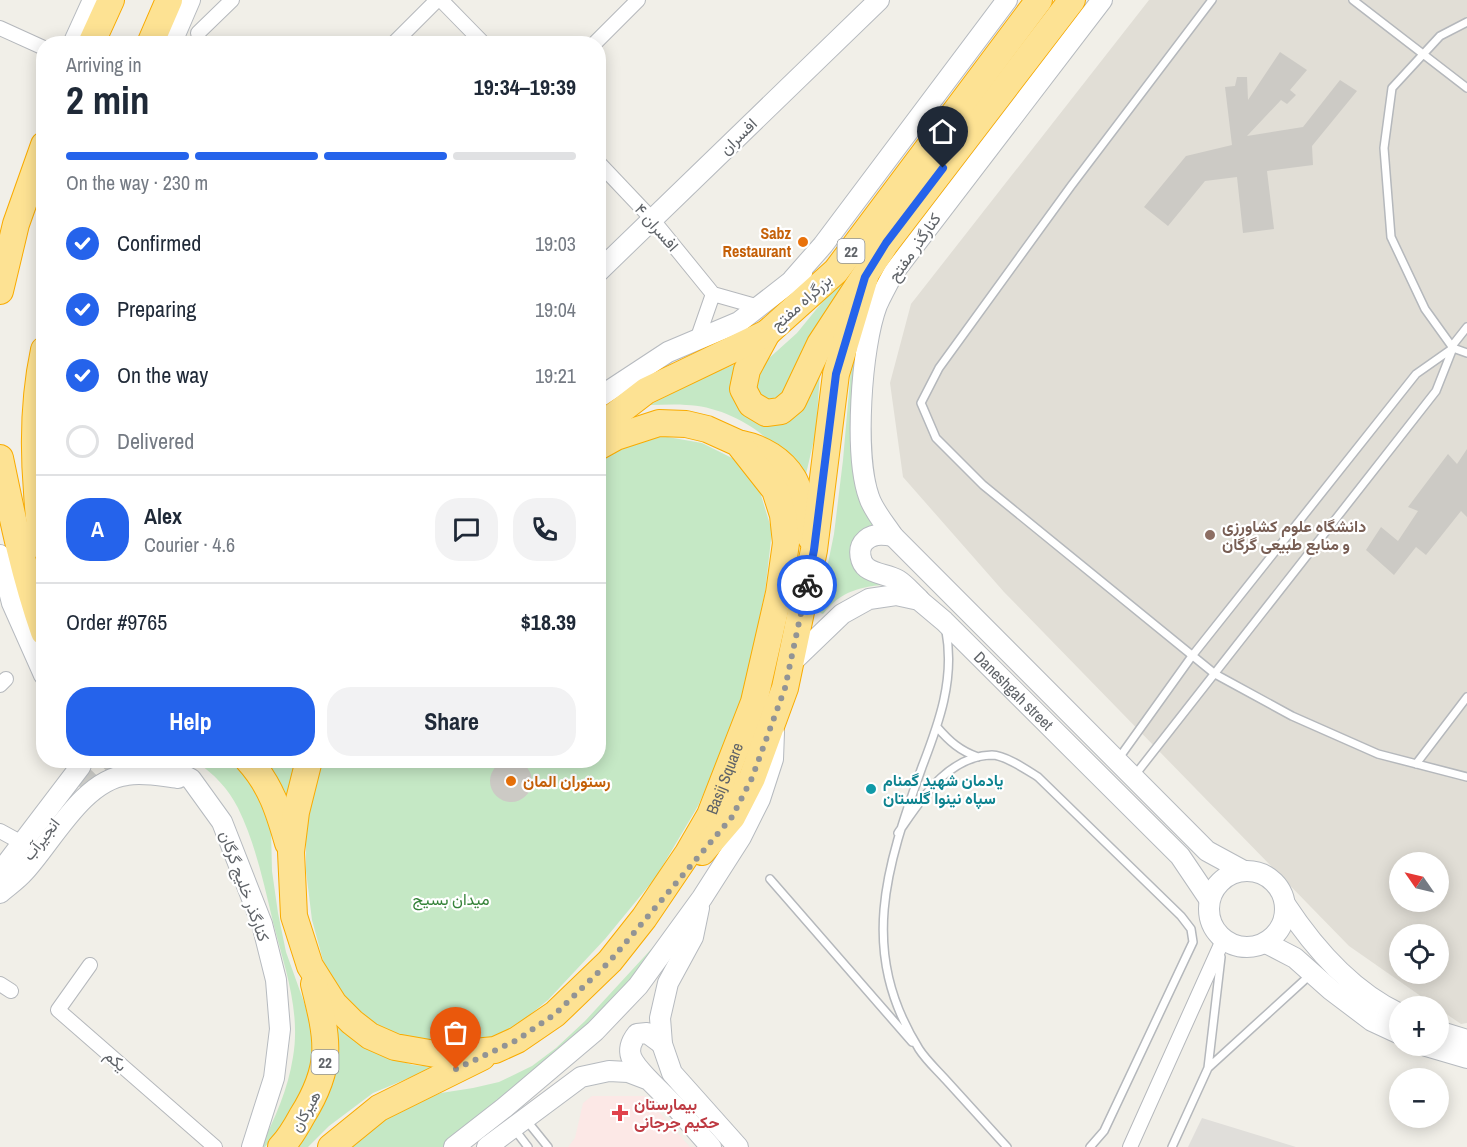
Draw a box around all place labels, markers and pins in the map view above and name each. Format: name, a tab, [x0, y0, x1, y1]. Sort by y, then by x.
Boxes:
pin	[917, 106, 968, 168]
place label: Sabz Restaurant	[722, 222, 792, 262]
marker: Sabz Restaurant	[796, 235, 810, 249]
place label: دانشگاه علوم کشاورزی و منابع طبیعی گرگان	[1222, 515, 1366, 556]
marker: دانشگاه علوم کشاورزی و منابع طبیعی گرگان	[1203, 528, 1217, 542]
place label: یادمان شهید گمنام سپاه نینوا گلستان	[883, 769, 1003, 810]
place label: رستوران المان	[523, 770, 611, 792]
marker: رستوران المان	[504, 774, 518, 788]
marker: یادمان شهید گمنام سپاه نینوا گلستان	[864, 782, 878, 796]
pin	[430, 1007, 481, 1069]
place label: بیمارستان حکیم جرجانی	[634, 1093, 719, 1133]
marker: بیمارستان حکیم جرجانی	[611, 1104, 629, 1122]

